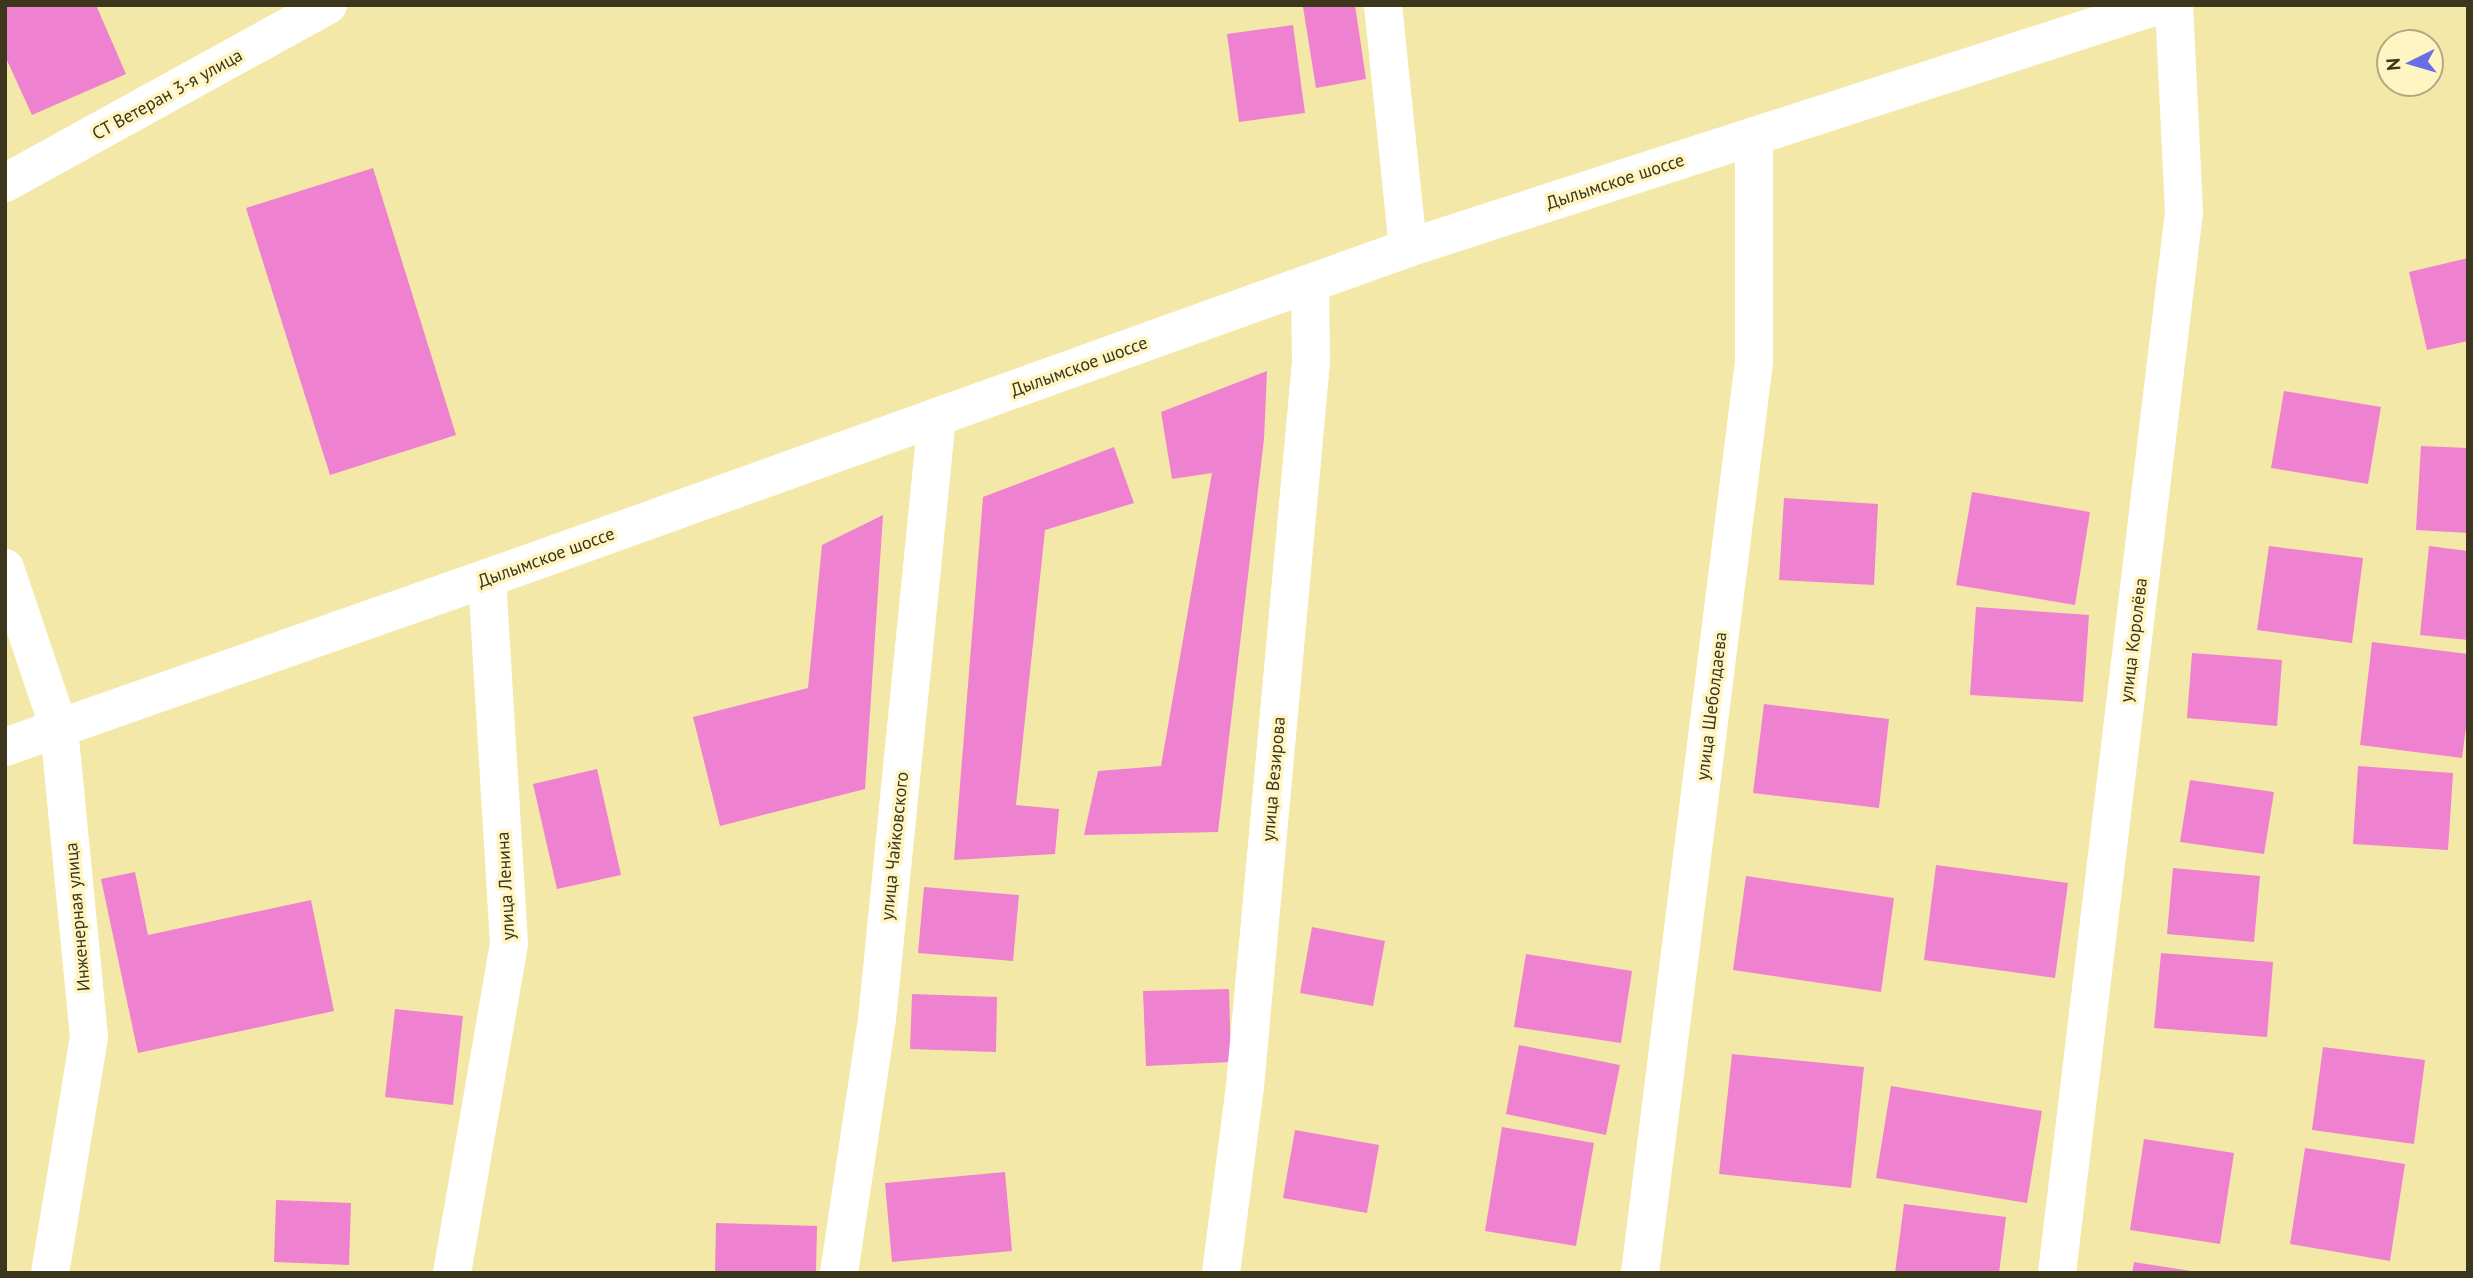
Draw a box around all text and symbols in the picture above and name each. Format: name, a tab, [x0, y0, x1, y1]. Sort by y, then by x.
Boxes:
north arrow	[2375, 28, 2445, 98]
street label: СТ Ветеран 3-я улица	[88, 43, 246, 145]
text: N	[2381, 57, 2406, 72]
street label: Дылымское шоссе	[1543, 148, 1687, 214]
street label: Дылымское шоссе	[1007, 331, 1151, 401]
street label: Дылымское шоссе	[474, 522, 618, 592]
street label: улица Королёва	[2114, 576, 2152, 704]
street label: улица Шеболдаева	[1690, 630, 1732, 782]
street label: улица Везирова	[1256, 716, 1290, 842]
street label: улица Чайковского	[875, 770, 913, 922]
street label: улица Ленина	[491, 831, 519, 941]
street label: Инженерная улица	[59, 842, 95, 992]

